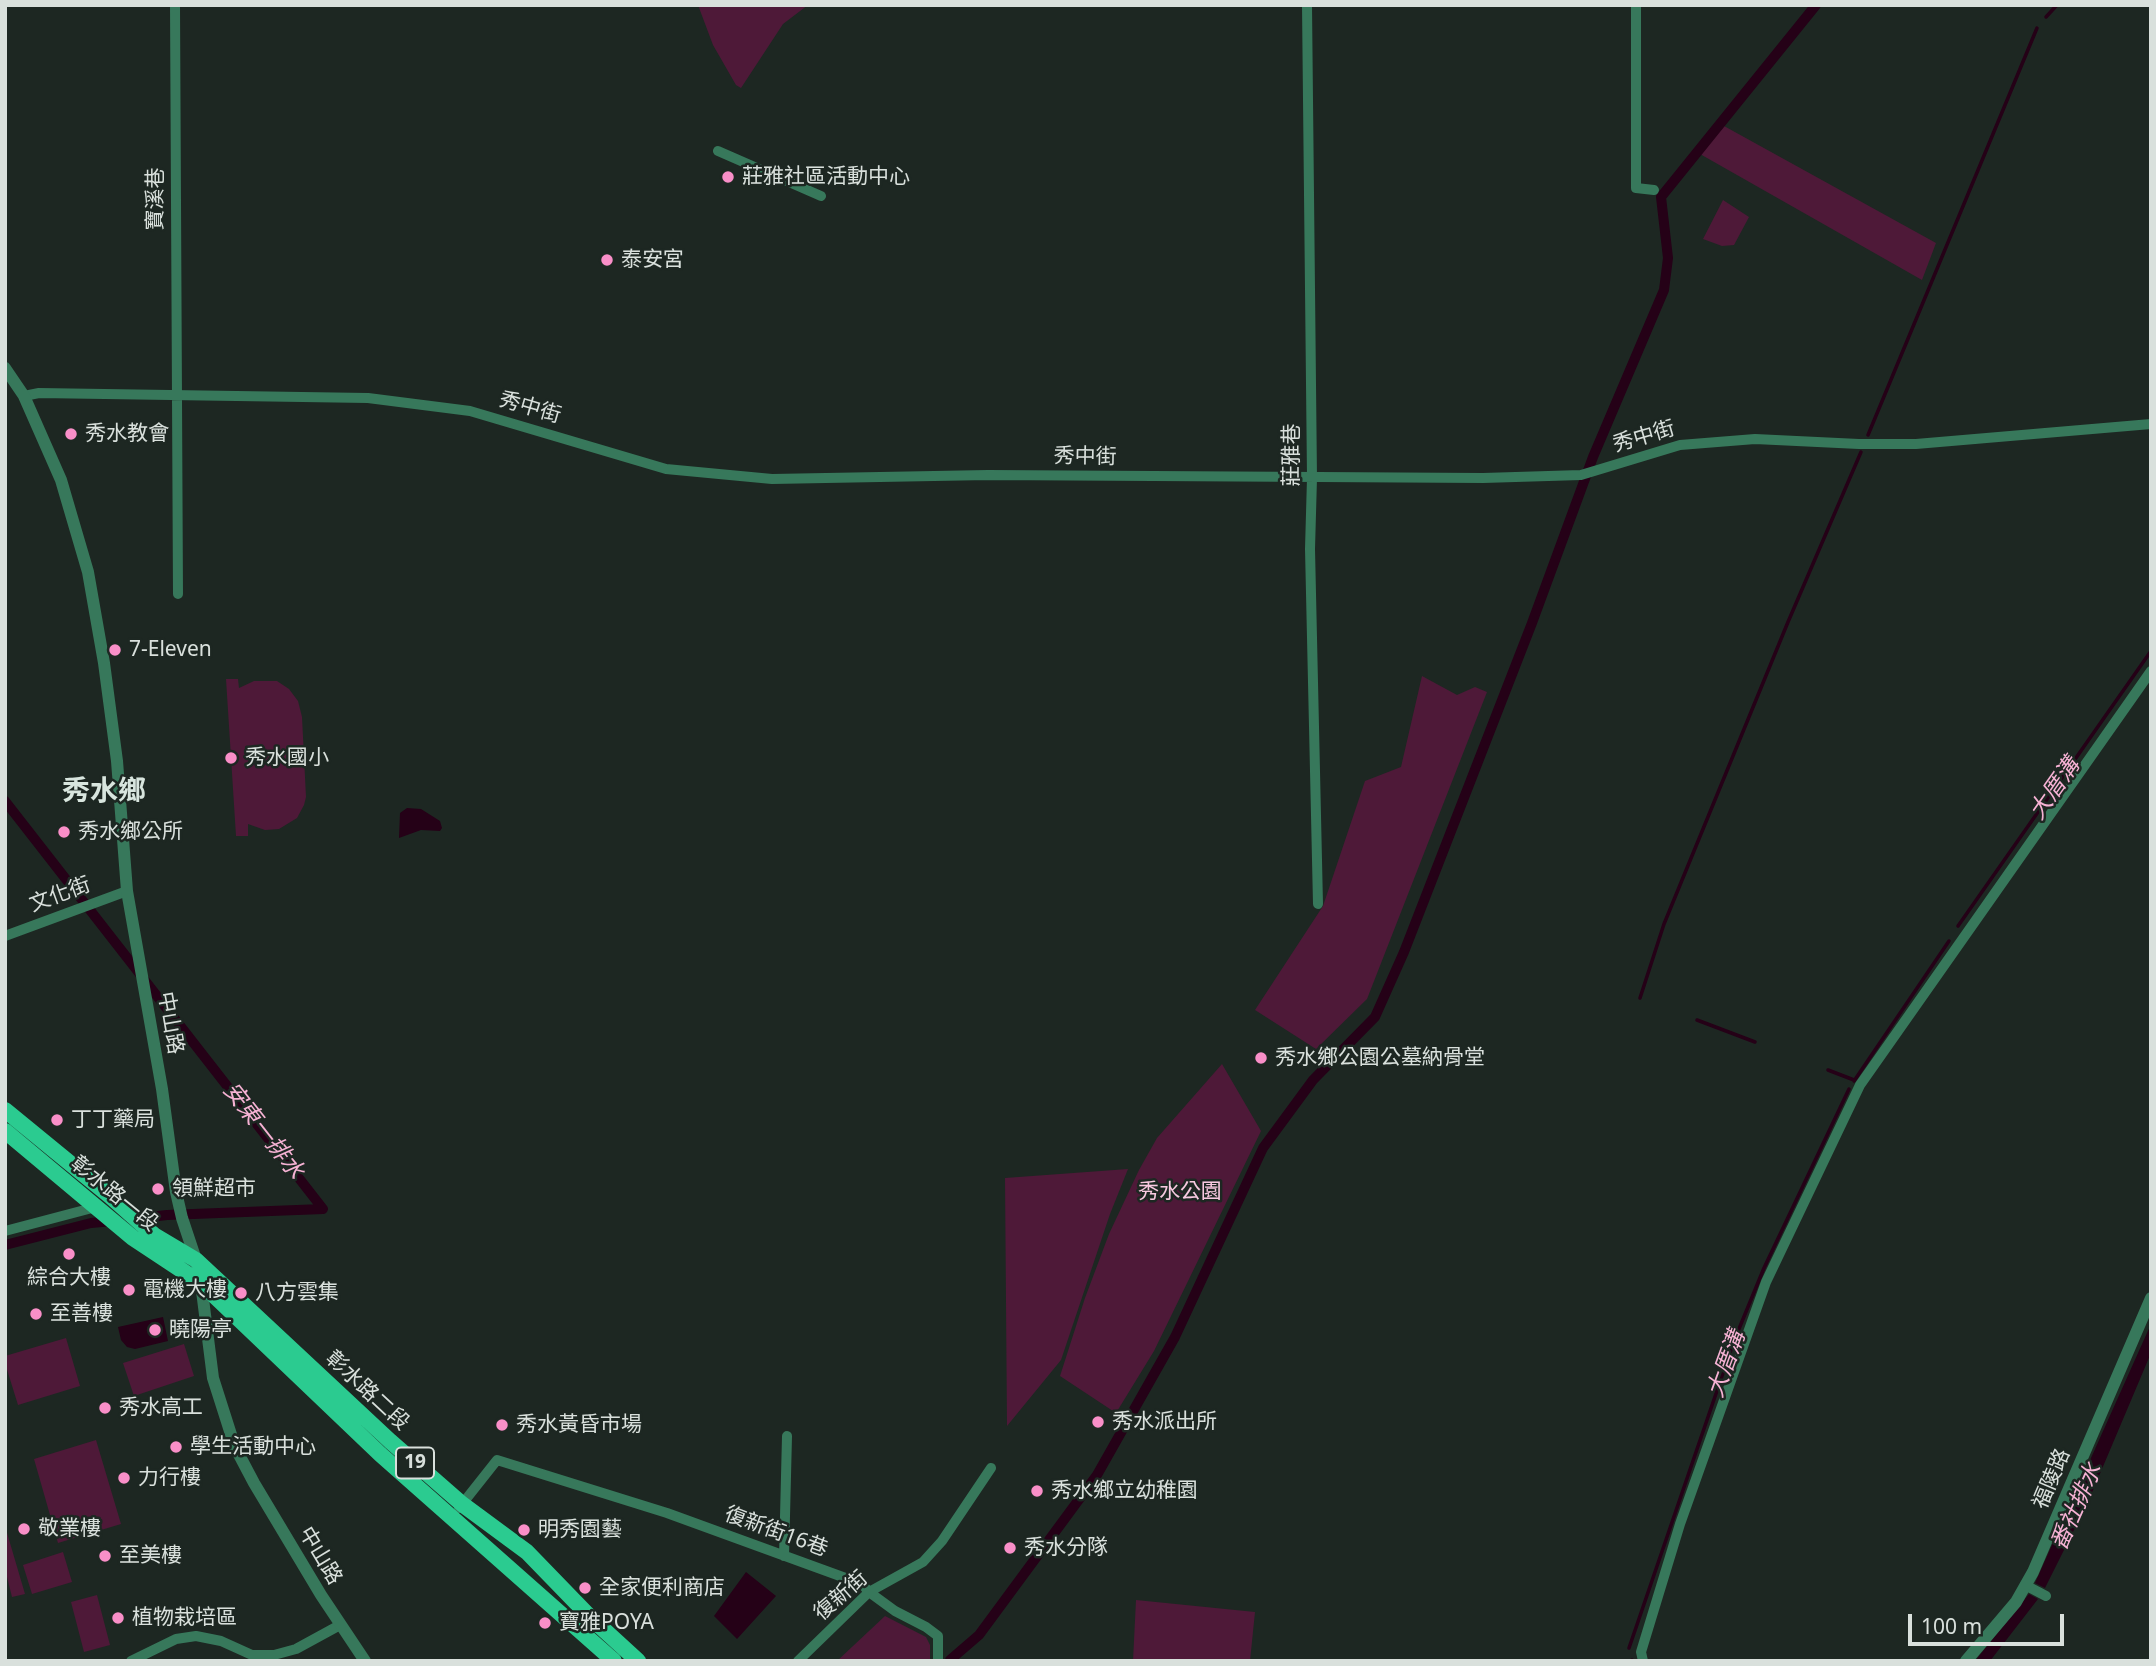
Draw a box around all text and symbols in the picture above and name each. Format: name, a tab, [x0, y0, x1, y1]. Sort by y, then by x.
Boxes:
place label: 莊雅社區活動中心	[742, 164, 910, 190]
street label: 寶溪巷	[143, 168, 169, 230]
marker: 莊雅社區活動中心	[720, 169, 736, 185]
place label: 泰安宮	[621, 247, 684, 273]
marker: 泰安宮	[599, 252, 615, 268]
street label: 秀中街	[496, 387, 564, 429]
street label: 秀中街	[1610, 416, 1678, 458]
place label: 秀水教會	[85, 421, 169, 447]
street label: 莊雅巷	[1279, 424, 1305, 486]
marker: 秀水教會	[63, 426, 79, 442]
street label: 秀中街	[1053, 444, 1117, 470]
place label: 7-Eleven	[129, 637, 212, 663]
marker: 7-Eleven	[107, 642, 123, 658]
place label: 秀水國小	[245, 745, 329, 771]
marker: 秀水國小	[223, 750, 239, 766]
water label: 大厝溝	[2024, 753, 2086, 825]
district label: 秀水鄉	[62, 775, 146, 809]
place label: 秀水鄉公所	[78, 819, 183, 845]
marker: 秀水鄉公所	[56, 824, 72, 840]
street label: 文化街	[26, 872, 94, 918]
street label: 中山路	[152, 990, 188, 1056]
place label: 秀水鄉公園公墓納骨堂	[1275, 1045, 1485, 1071]
marker: 秀水鄉公園公墓納骨堂	[1253, 1050, 1269, 1066]
water label: 安東一排水	[217, 1077, 309, 1185]
place label: 丁丁藥局	[71, 1107, 155, 1133]
marker: 丁丁藥局	[49, 1112, 65, 1128]
street label: 彰水路一段	[65, 1151, 163, 1237]
place label: 領鮮超市	[172, 1176, 256, 1202]
park label: 秀水公園	[1138, 1179, 1222, 1205]
marker: 領鮮超市	[150, 1181, 166, 1197]
marker: 綜合大樓	[61, 1246, 77, 1262]
place label: 綜合大樓	[27, 1265, 111, 1291]
place label: 電機大樓	[143, 1277, 227, 1303]
place label: 八方雲集	[255, 1280, 339, 1306]
marker: 電機大樓	[121, 1282, 137, 1298]
marker: 八方雲集	[233, 1285, 249, 1301]
place label: 至善樓	[50, 1301, 113, 1327]
marker: 至善樓	[28, 1306, 44, 1322]
place label: 曉陽亭	[169, 1317, 232, 1343]
marker: 曉陽亭	[147, 1322, 163, 1338]
water label: 大厝溝	[1702, 1327, 1752, 1401]
street label: 彰水路二段	[320, 1346, 414, 1436]
place label: 秀水高工	[119, 1395, 203, 1421]
marker: 秀水高工	[97, 1400, 113, 1416]
place label: 秀水派出所	[1112, 1409, 1217, 1435]
place label: 秀水黃昏市場	[516, 1412, 642, 1438]
marker: 秀水派出所	[1090, 1414, 1106, 1430]
marker: 秀水黃昏市場	[494, 1417, 510, 1433]
place label: 學生活動中心	[190, 1434, 316, 1460]
marker: 學生活動中心	[168, 1439, 184, 1455]
street label: 福陵路	[2028, 1445, 2076, 1513]
road number: 19	[396, 1448, 434, 1478]
water label: 番社排水	[2046, 1459, 2108, 1555]
place label: 力行樓	[138, 1465, 201, 1491]
marker: 力行樓	[116, 1470, 132, 1486]
place label: 秀水鄉立幼稚園	[1051, 1478, 1198, 1504]
marker: 秀水鄉立幼稚園	[1029, 1483, 1045, 1499]
street label: 復新街16巷	[721, 1502, 831, 1562]
place label: 敬業樓	[38, 1516, 101, 1542]
place label: 明秀園藝	[538, 1517, 622, 1543]
marker: 敬業樓	[16, 1521, 32, 1537]
marker: 明秀園藝	[516, 1522, 532, 1538]
street label: 中山路	[293, 1523, 347, 1589]
place label: 秀水分隊	[1024, 1535, 1108, 1561]
marker: 秀水分隊	[1002, 1540, 1018, 1556]
place label: 至美樓	[119, 1543, 182, 1569]
marker: 至美樓	[97, 1548, 113, 1564]
street label: 復新街	[809, 1566, 873, 1626]
place label: 全家便利商店	[599, 1575, 725, 1601]
marker: 全家便利商店	[577, 1580, 593, 1596]
scale bar	[1911, 1600, 2067, 1644]
place label: 植物栽培區	[132, 1605, 237, 1631]
marker: 植物栽培區	[110, 1610, 126, 1626]
place label: 寶雅POYA	[559, 1610, 654, 1636]
text: 100 m	[1921, 1612, 1982, 1640]
marker: 寶雅POYA	[537, 1615, 553, 1631]

